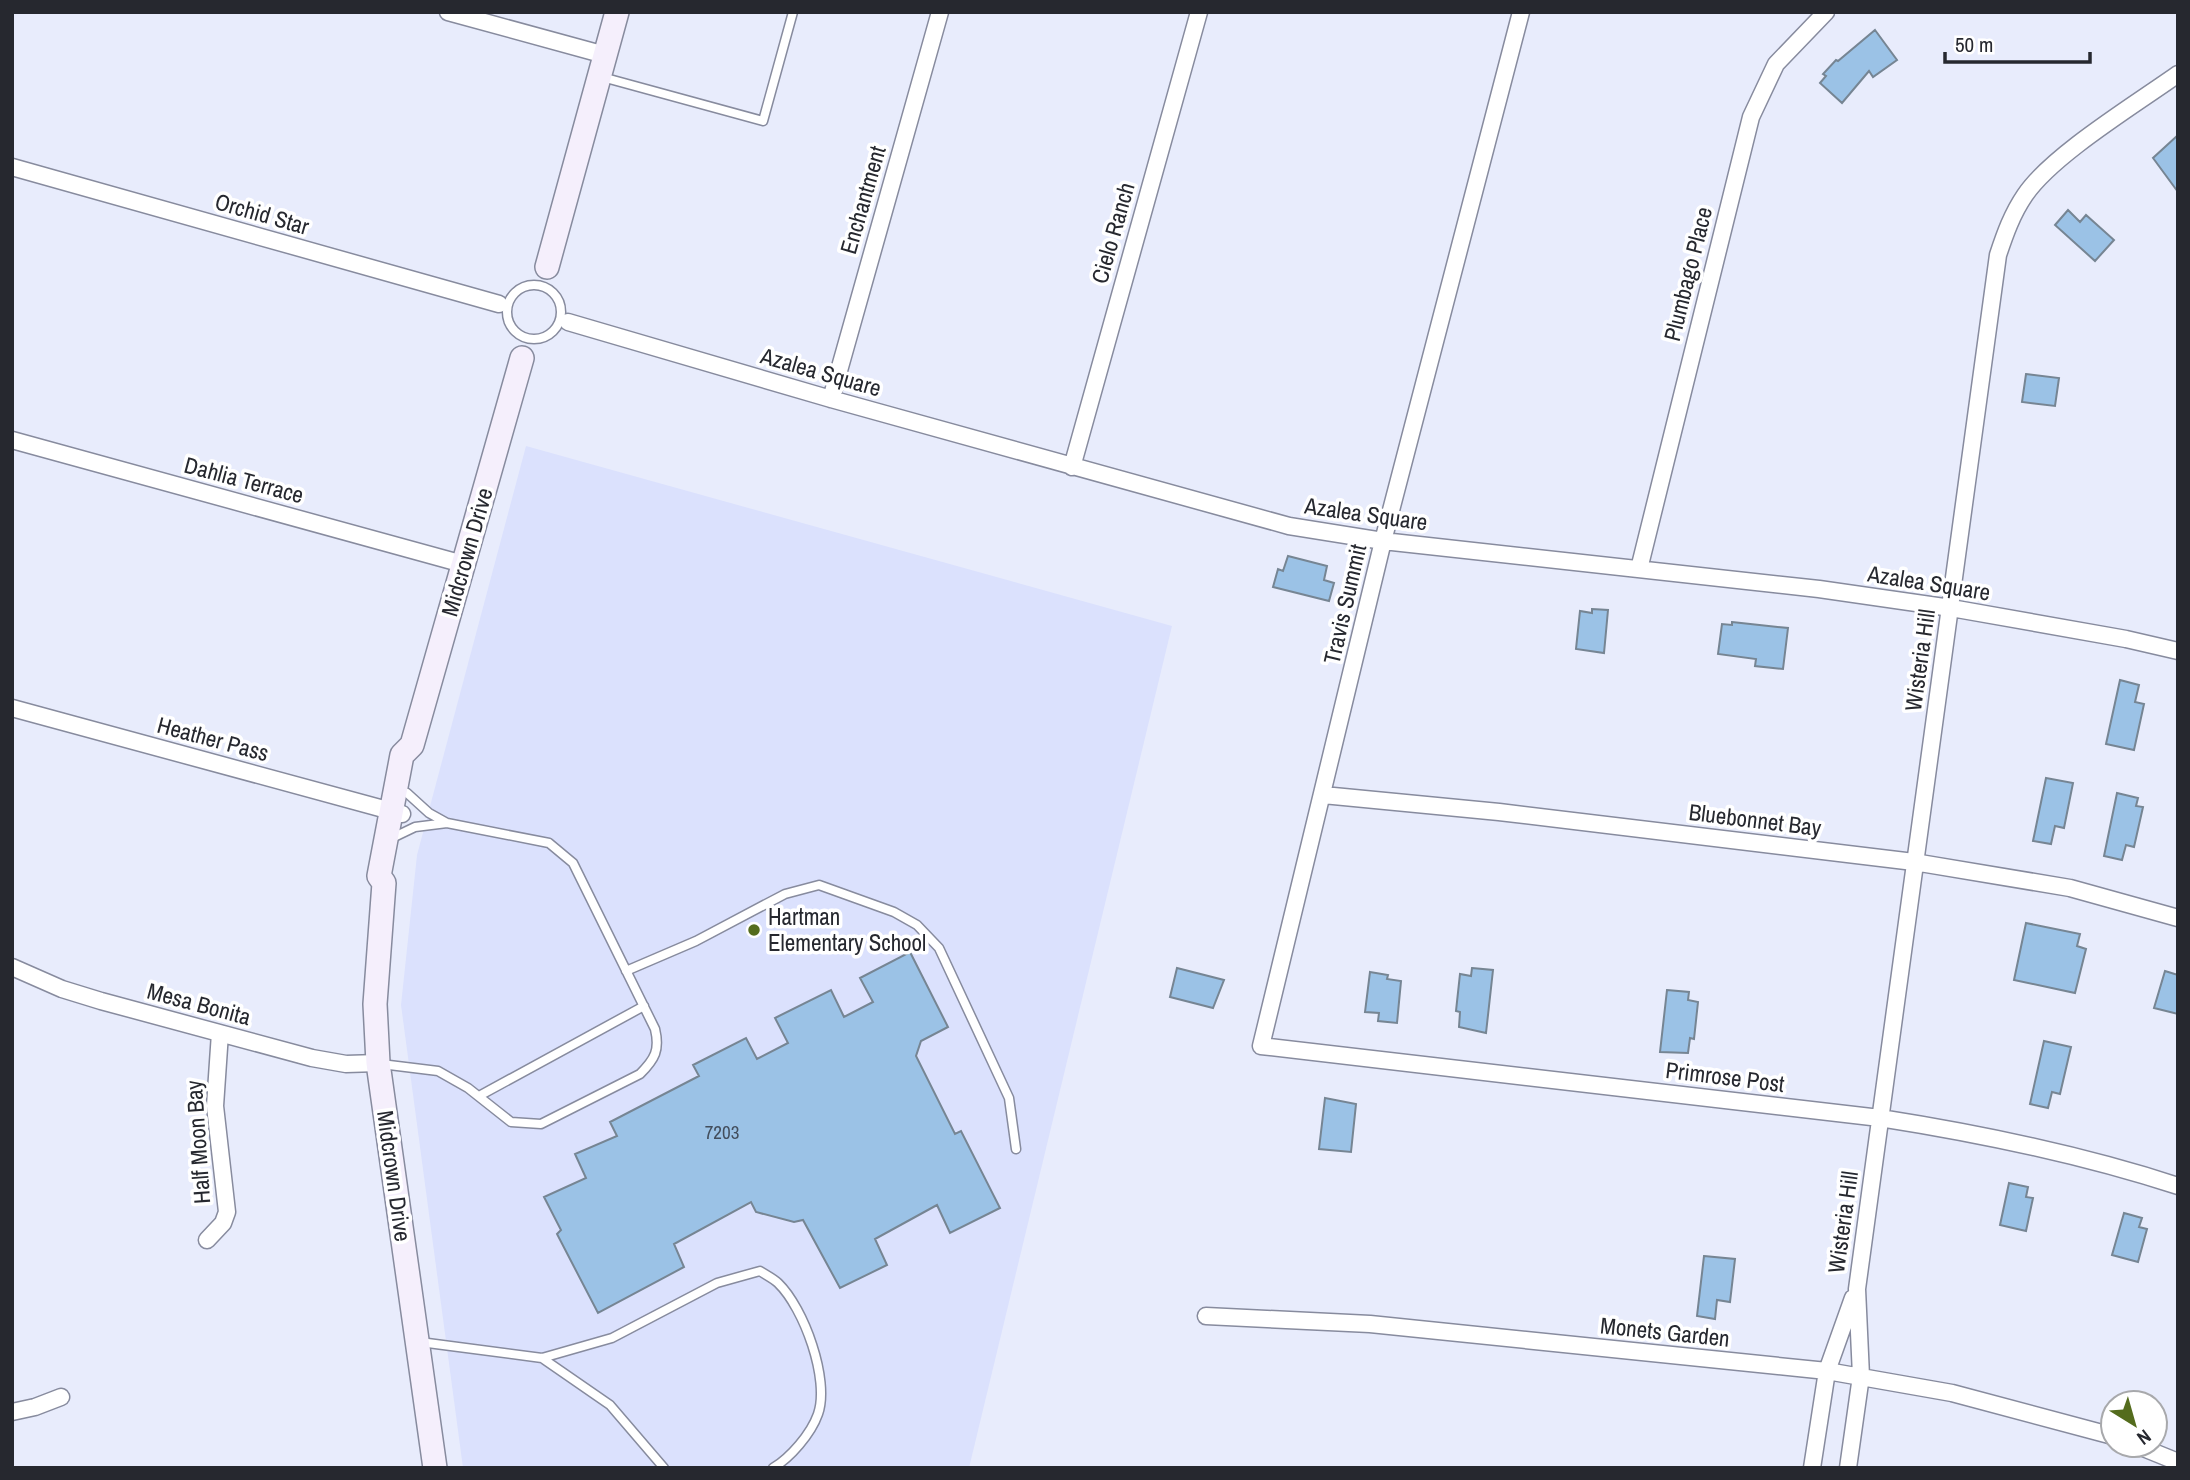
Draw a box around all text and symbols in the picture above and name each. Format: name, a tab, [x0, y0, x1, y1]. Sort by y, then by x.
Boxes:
scale bar	[1945, 21, 2090, 65]
text: 50 m	[1955, 30, 1993, 59]
street label: Enchantment	[832, 142, 893, 258]
street label: Cielo Ranch	[1083, 179, 1142, 287]
street label: Orchid Star	[212, 185, 313, 242]
street label: Plumbago Place	[1656, 203, 1719, 344]
street label: Azalea Square	[756, 339, 885, 403]
street label: Dahlia Terrace	[181, 449, 307, 510]
street label: Midcrown Drive	[433, 484, 500, 620]
street label: Azalea Square	[1302, 489, 1429, 537]
street label: Travis Summit	[1316, 541, 1373, 667]
street label: Azalea Square	[1865, 557, 1993, 607]
street label: Wisteria Hill	[1897, 607, 1942, 713]
street label: Heather Pass	[154, 709, 272, 768]
street label: Bluebonnet Bay	[1687, 796, 1824, 843]
place label: Hartman Elementary School	[768, 901, 926, 958]
marker: Hartman Elementary School	[746, 922, 762, 938]
street label: Mesa Bonita	[144, 975, 255, 1032]
street label: Primrose Post	[1664, 1054, 1786, 1099]
street label: Half Moon Bay	[178, 1079, 217, 1205]
street label: Midcrown Drive	[370, 1108, 419, 1243]
house number: 7203	[705, 1119, 739, 1145]
street label: Wisteria Hill	[1820, 1169, 1865, 1275]
street label: Monets Garden	[1599, 1309, 1731, 1354]
north arrow	[2099, 1389, 2169, 1459]
text: N	[2132, 1424, 2157, 1451]

